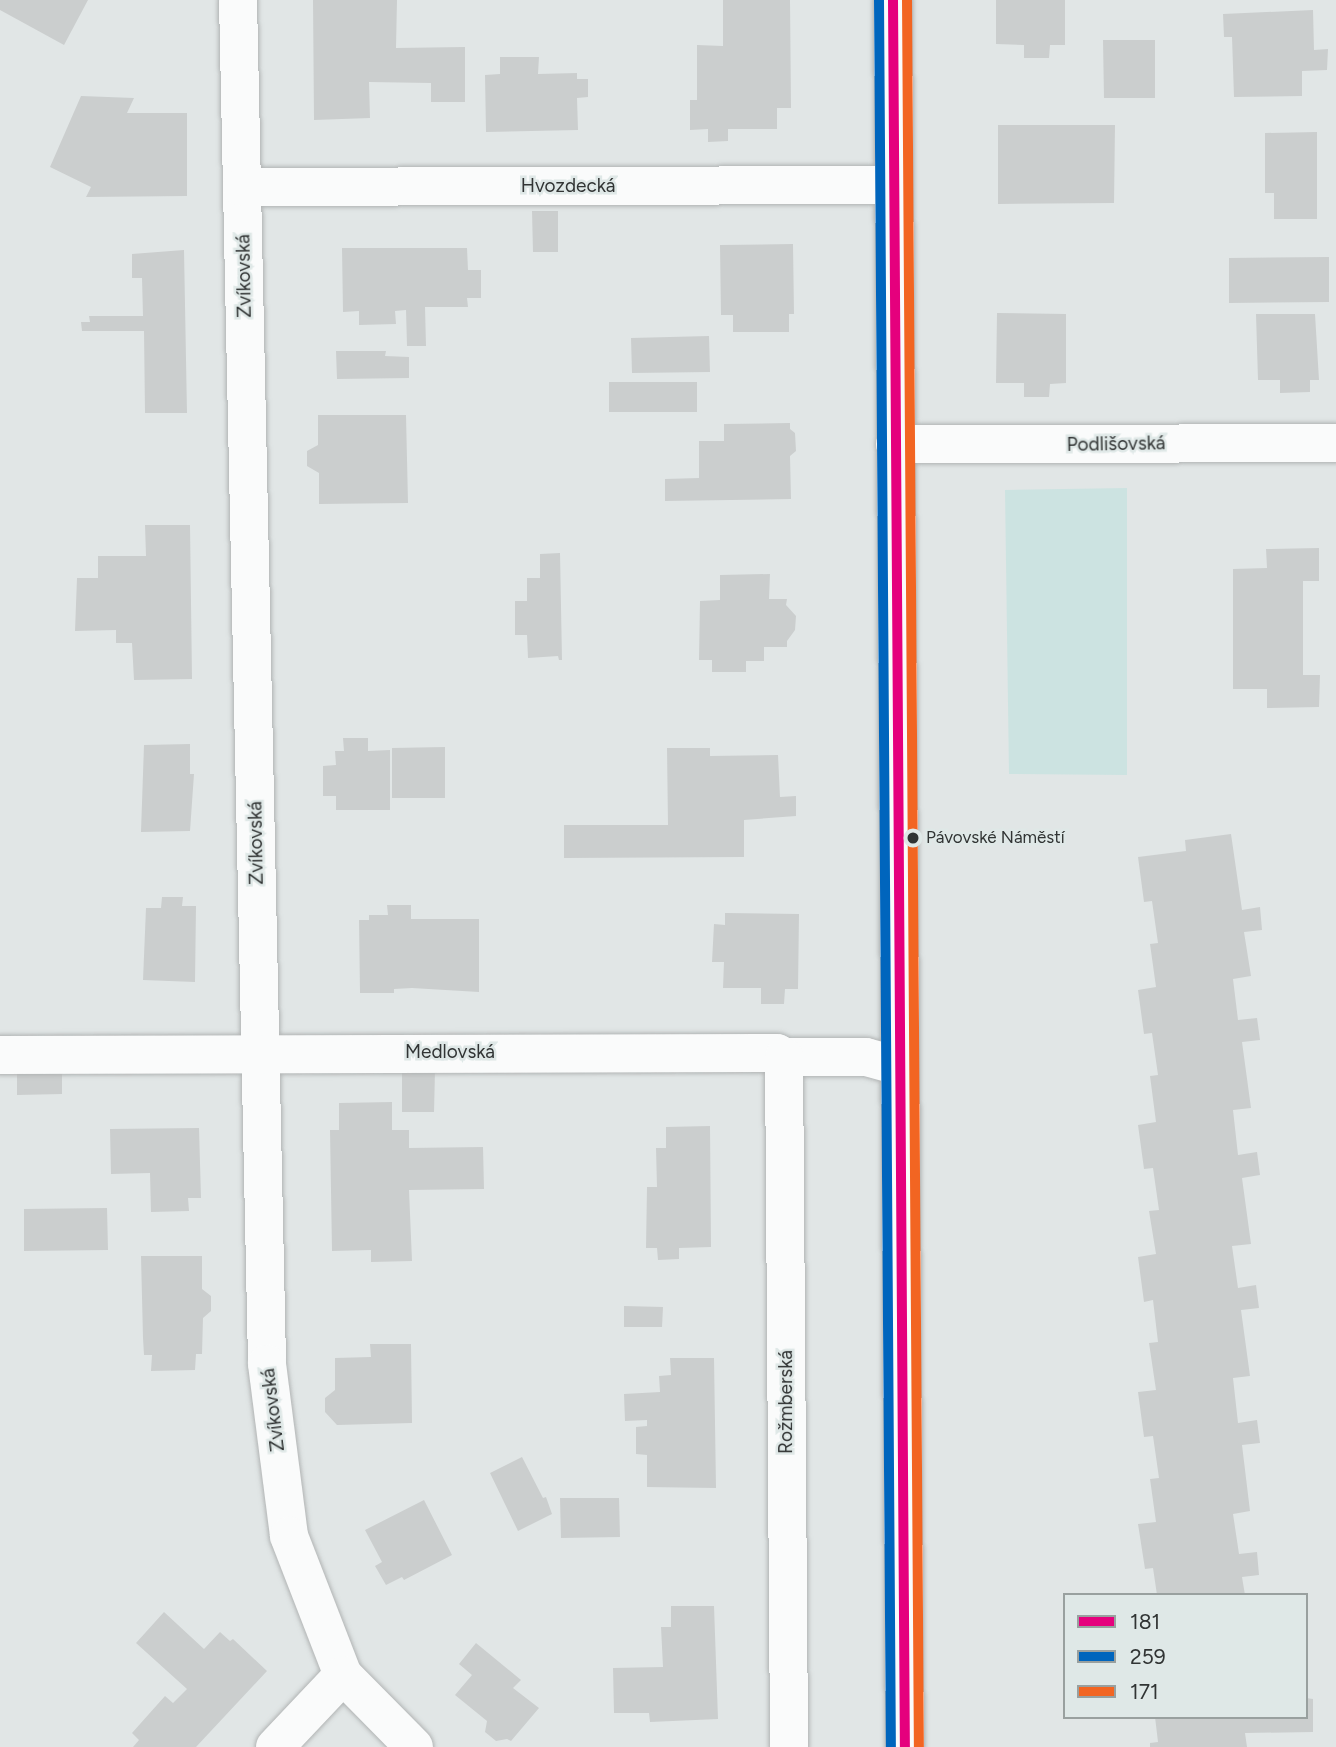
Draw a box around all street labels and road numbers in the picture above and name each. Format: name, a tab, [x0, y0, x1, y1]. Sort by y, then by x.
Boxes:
street label: Hvozdecká	[521, 175, 615, 197]
street label: Zvíkovská	[232, 234, 256, 318]
street label: Podlišovská	[1066, 432, 1166, 456]
street label: Zvíkovská	[244, 801, 268, 885]
street label: Medlovská	[405, 1041, 495, 1063]
street label: Rožmberská	[775, 1350, 797, 1454]
street label: Zvíkovská	[257, 1367, 289, 1453]

